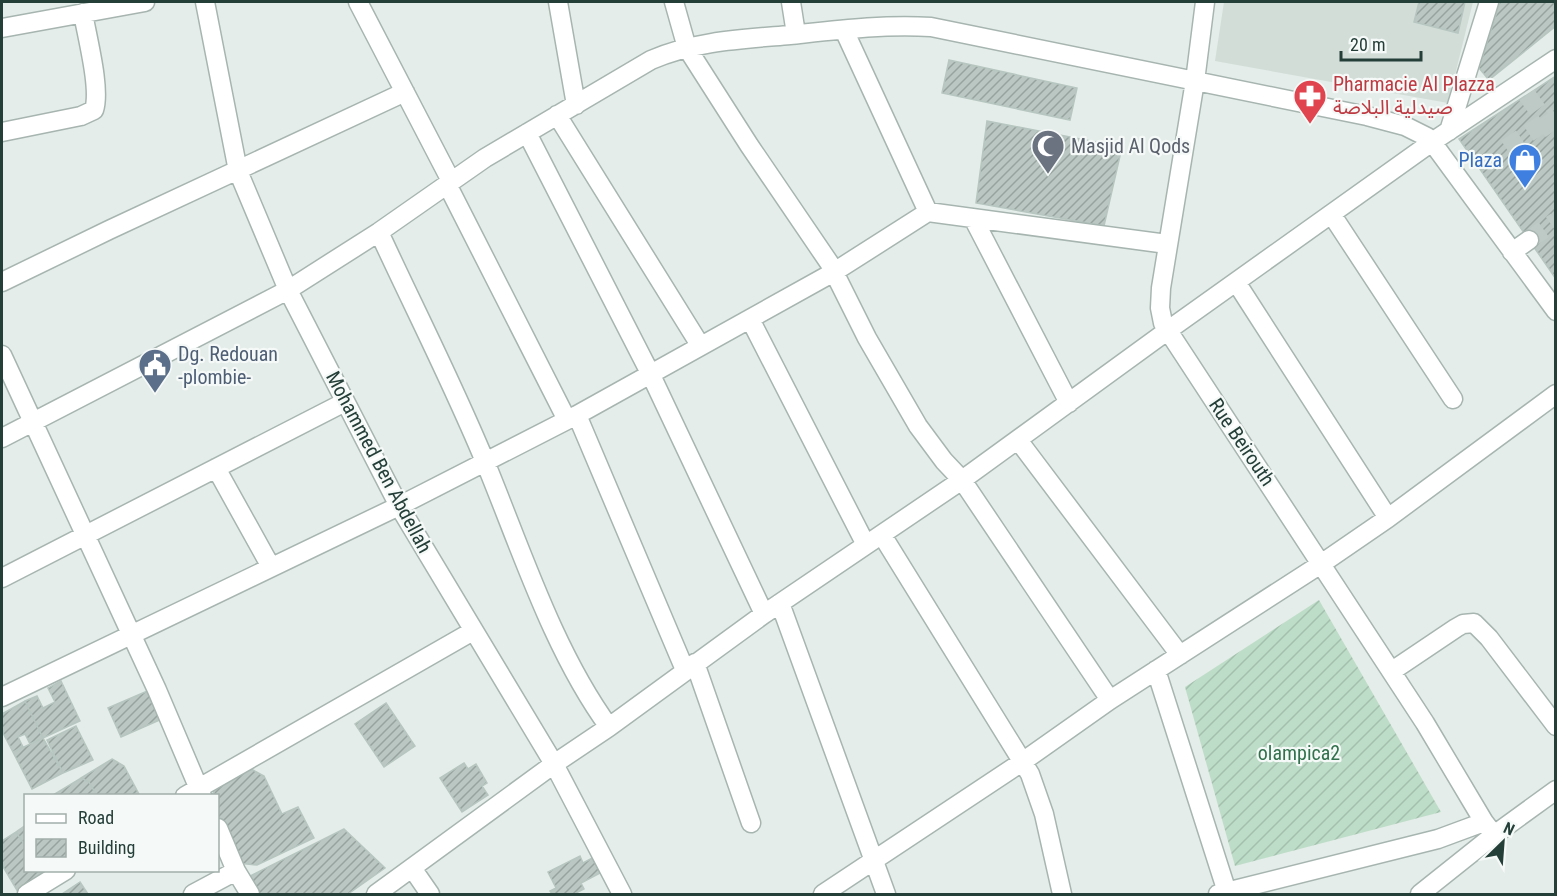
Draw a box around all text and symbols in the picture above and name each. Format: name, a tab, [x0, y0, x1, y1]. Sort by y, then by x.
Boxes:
scale bar	[1341, 24, 1420, 62]
text: 20 m	[1350, 34, 1385, 55]
place label: Pharmacie Al Plazza صيدلية البلاصة	[1333, 72, 1495, 119]
pharmacy icon: Pharmacie Al Plazza صيدلية البلاصة	[1292, 78, 1328, 125]
mosque icon: Masjid Al Qods	[1030, 128, 1066, 175]
place label: Masjid Al Qods	[1071, 134, 1190, 158]
shop icon: Plaza	[1507, 142, 1543, 189]
place label: Plaza	[1458, 148, 1502, 172]
place label: Dg. Redouan -plombie-	[178, 342, 278, 389]
public building icon: Dg. Redouan -plombie-	[137, 347, 173, 394]
street label: Mohammed Ben Abdellah	[321, 367, 437, 557]
street label: Rue Beirouth	[1204, 394, 1280, 490]
park label: olampica2	[1258, 741, 1340, 765]
legend	[24, 794, 219, 872]
text: Road	[78, 807, 114, 828]
north arrow	[1473, 812, 1533, 872]
text: N	[1501, 818, 1518, 840]
text: Building	[78, 837, 135, 858]

